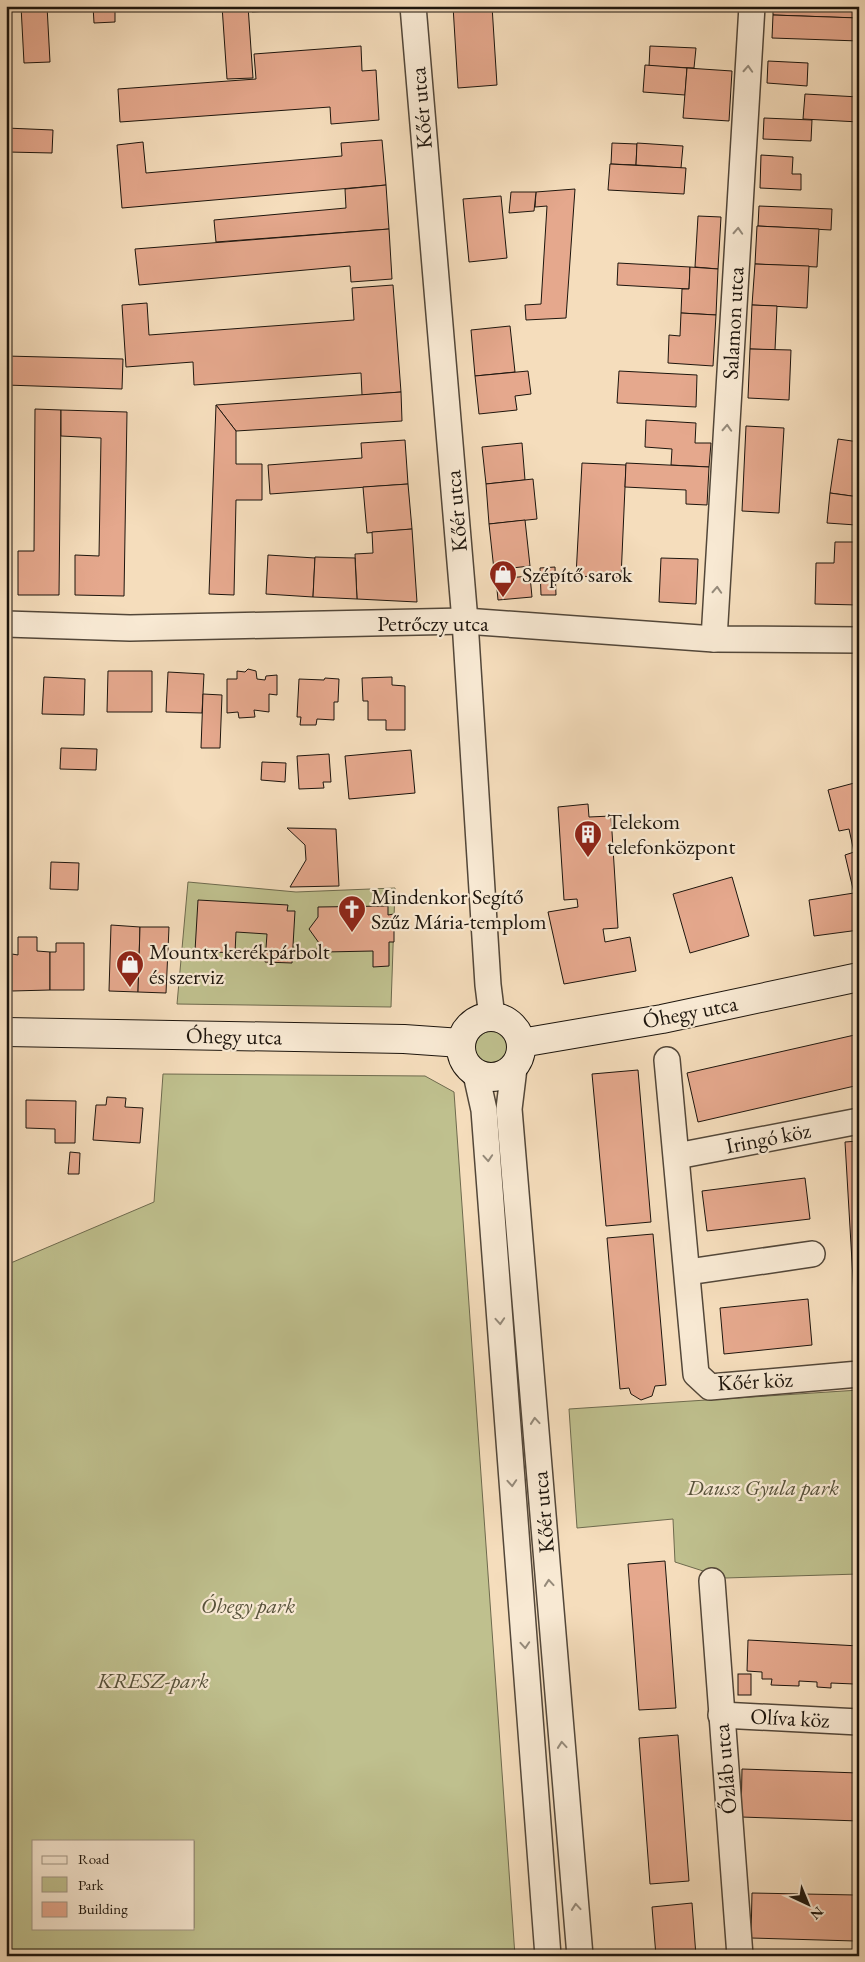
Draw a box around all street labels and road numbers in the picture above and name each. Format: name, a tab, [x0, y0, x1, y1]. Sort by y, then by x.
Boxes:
street label: Kőér utca	[403, 66, 439, 150]
street label: Salamon utca	[716, 266, 750, 380]
street label: Kőér utca	[438, 469, 474, 553]
street label: Petrőczy utca	[377, 609, 489, 638]
street label: Óhegy utca	[640, 989, 740, 1035]
street label: Óhegy utca	[186, 1021, 283, 1051]
street label: Iringó köz	[723, 1115, 814, 1160]
street label: Kőér köz	[717, 1365, 794, 1397]
street label: Kőér utca	[525, 1470, 561, 1554]
street label: Olíva köz	[750, 1701, 831, 1735]
street label: Őzláb utca	[707, 1722, 743, 1815]

